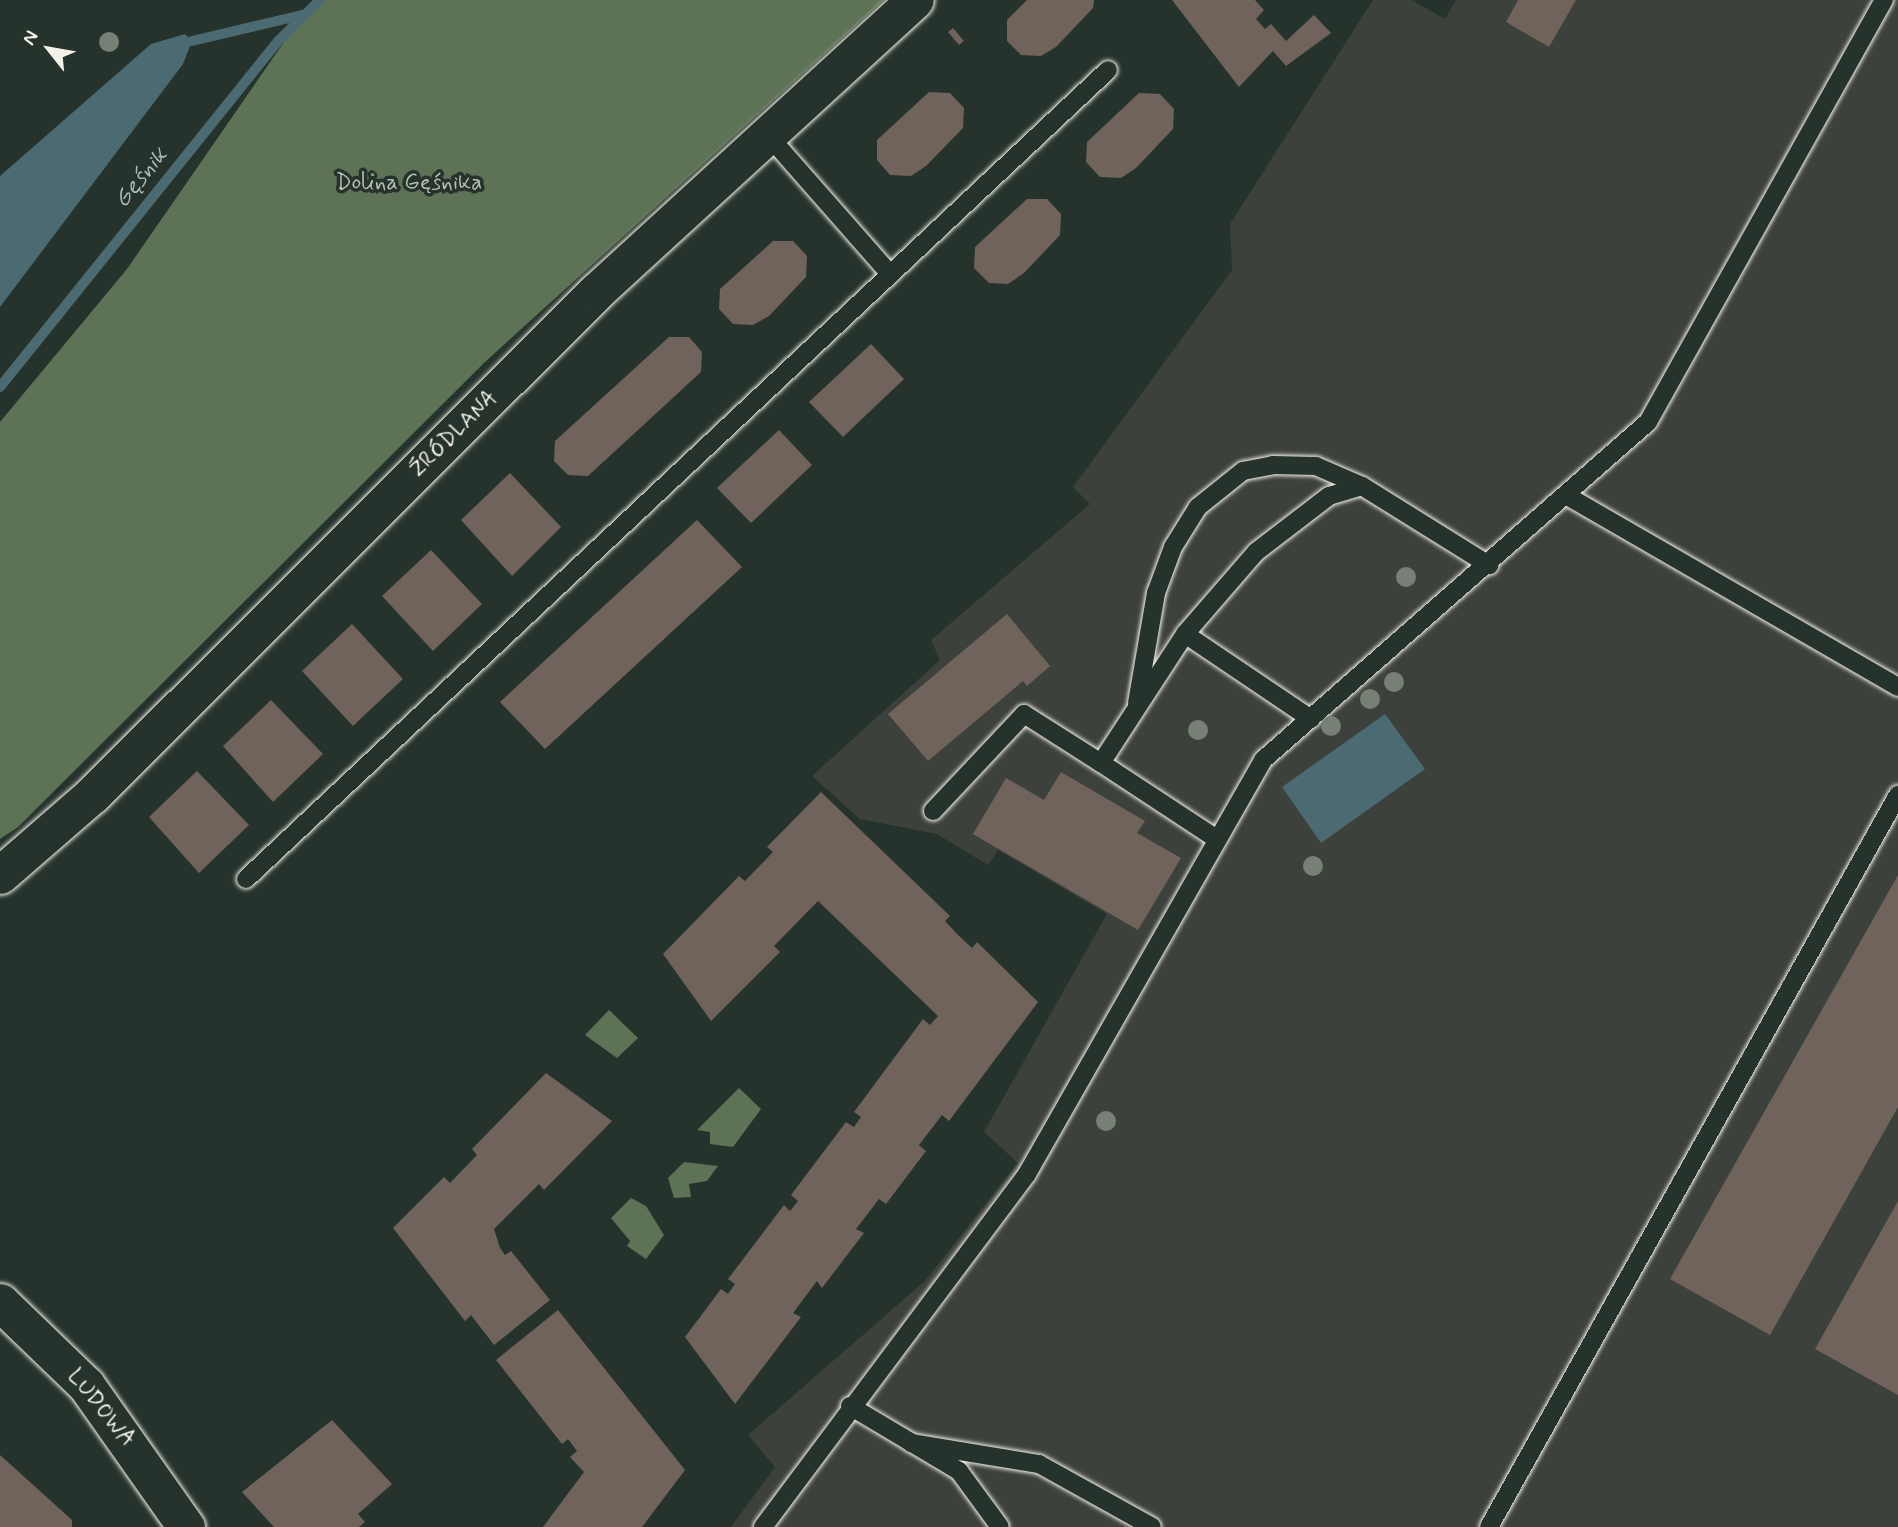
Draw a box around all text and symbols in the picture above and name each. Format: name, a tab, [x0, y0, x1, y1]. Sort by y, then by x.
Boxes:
north arrow	[14, 14, 84, 84]
text: N	[17, 26, 45, 50]
water label: Gęśnik	[108, 142, 174, 214]
park label: Dolina Gęśnika	[336, 169, 482, 197]
street label: ŹRÓDLANA	[404, 384, 504, 484]
street label: LUDOWA	[61, 1363, 141, 1453]

